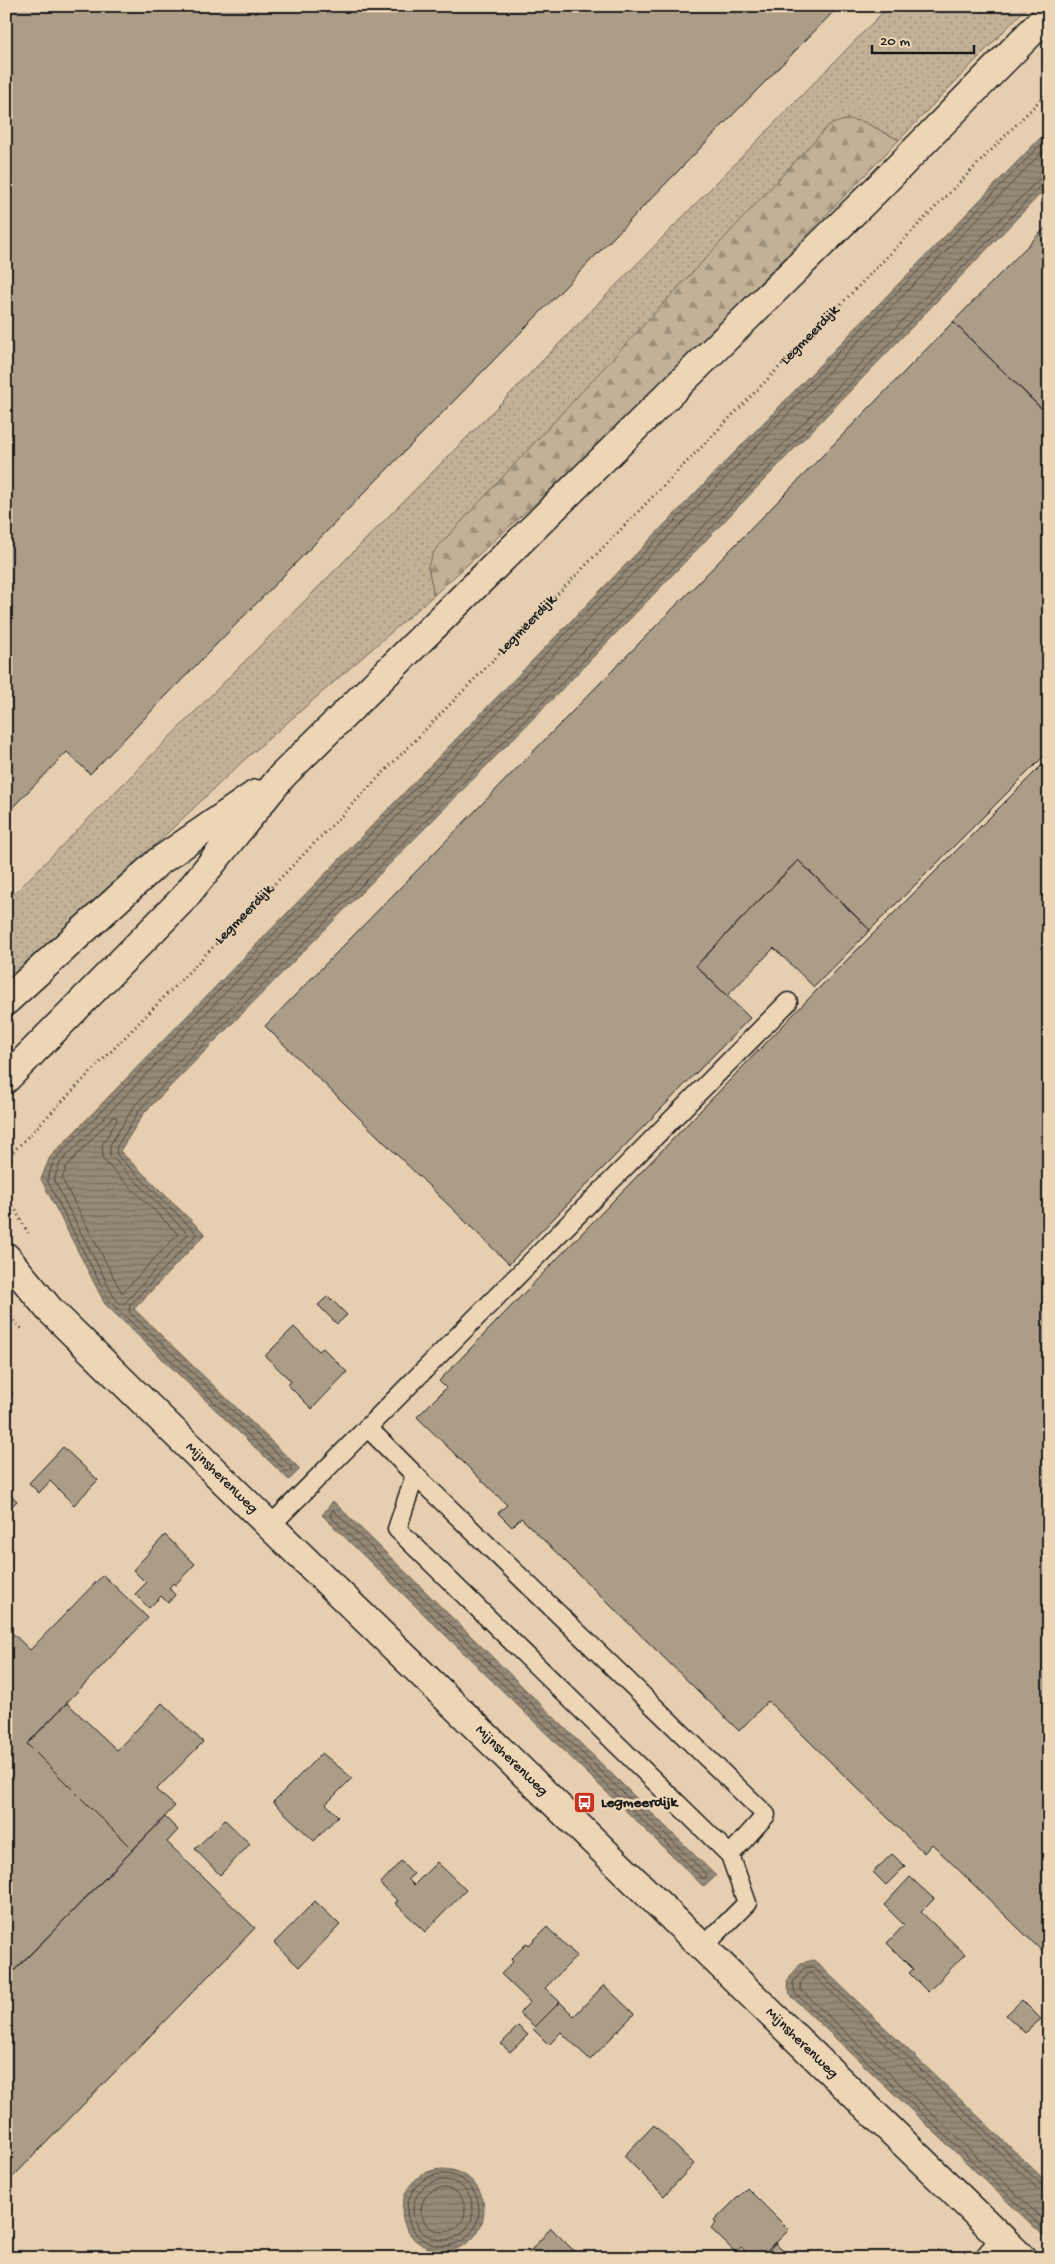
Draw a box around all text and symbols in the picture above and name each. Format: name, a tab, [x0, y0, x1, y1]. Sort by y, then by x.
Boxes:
scale bar	[872, 22, 975, 54]
text: 20 m	[880, 33, 910, 51]
street label: Legmeerdijk	[777, 301, 844, 369]
street label: Legmeerdijk	[494, 591, 561, 659]
street label: Legmeerdijk	[211, 880, 278, 949]
street label: Mijnsherenweg	[181, 1439, 261, 1518]
street label: Mijnsherenweg	[471, 1721, 552, 1800]
bus stop icon: Legmeerdijk	[573, 1791, 597, 1815]
place label: Legmeerdijk	[601, 1794, 680, 1812]
street label: Mijnsherenweg	[761, 2004, 842, 2083]

